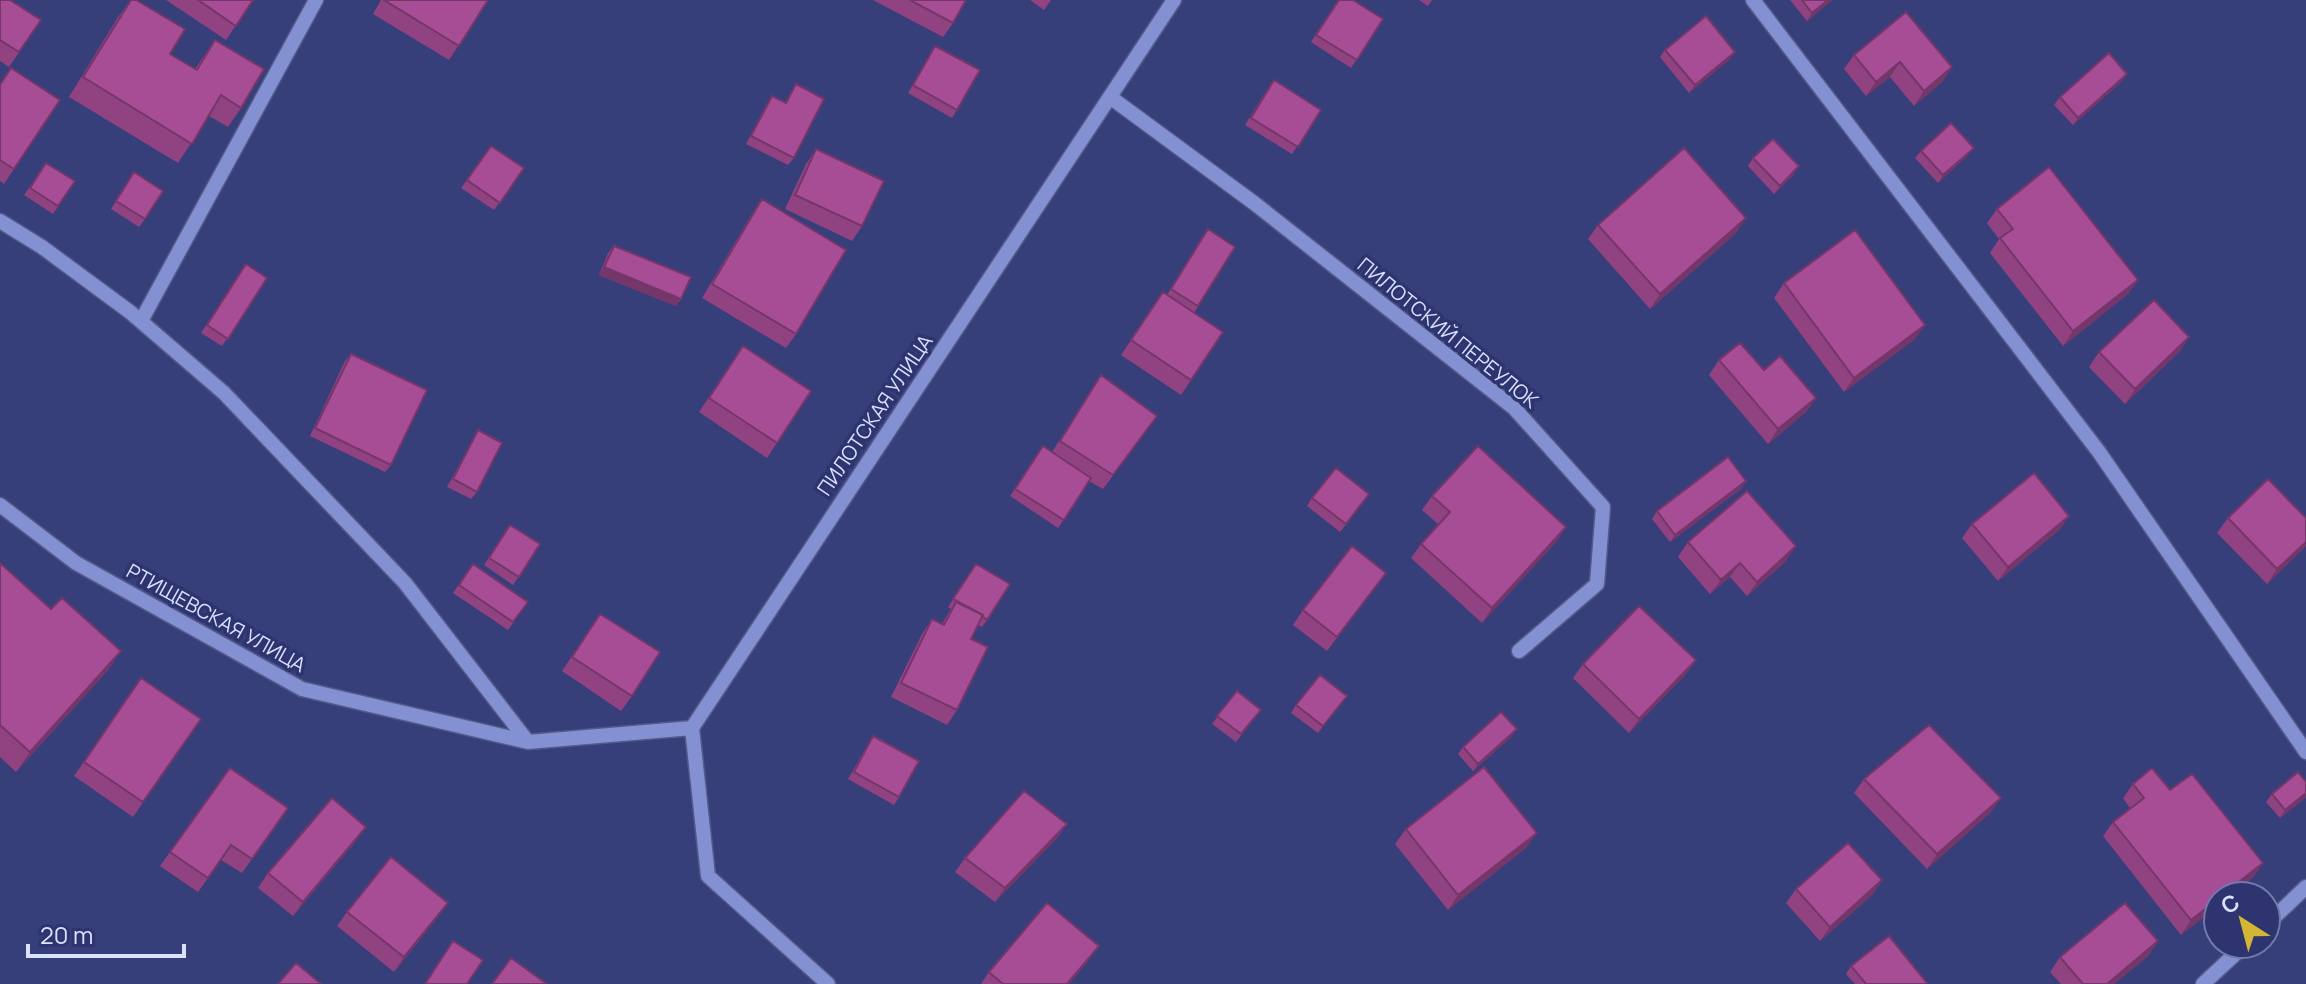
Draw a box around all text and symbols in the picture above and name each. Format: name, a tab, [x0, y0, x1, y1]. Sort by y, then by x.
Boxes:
street label: ПИЛОТСКИЙ ПЕРЕУЛОК	[1352, 251, 1544, 414]
street label: ПИЛОТСКАЯ УЛИЦА	[811, 329, 939, 500]
street label: РТИЩЕВСКАЯ УЛИЦА	[122, 557, 311, 678]
north arrow	[2202, 880, 2282, 960]
text: С	[2215, 887, 2246, 921]
scale bar	[28, 908, 184, 958]
text: 20 m	[40, 918, 93, 951]

